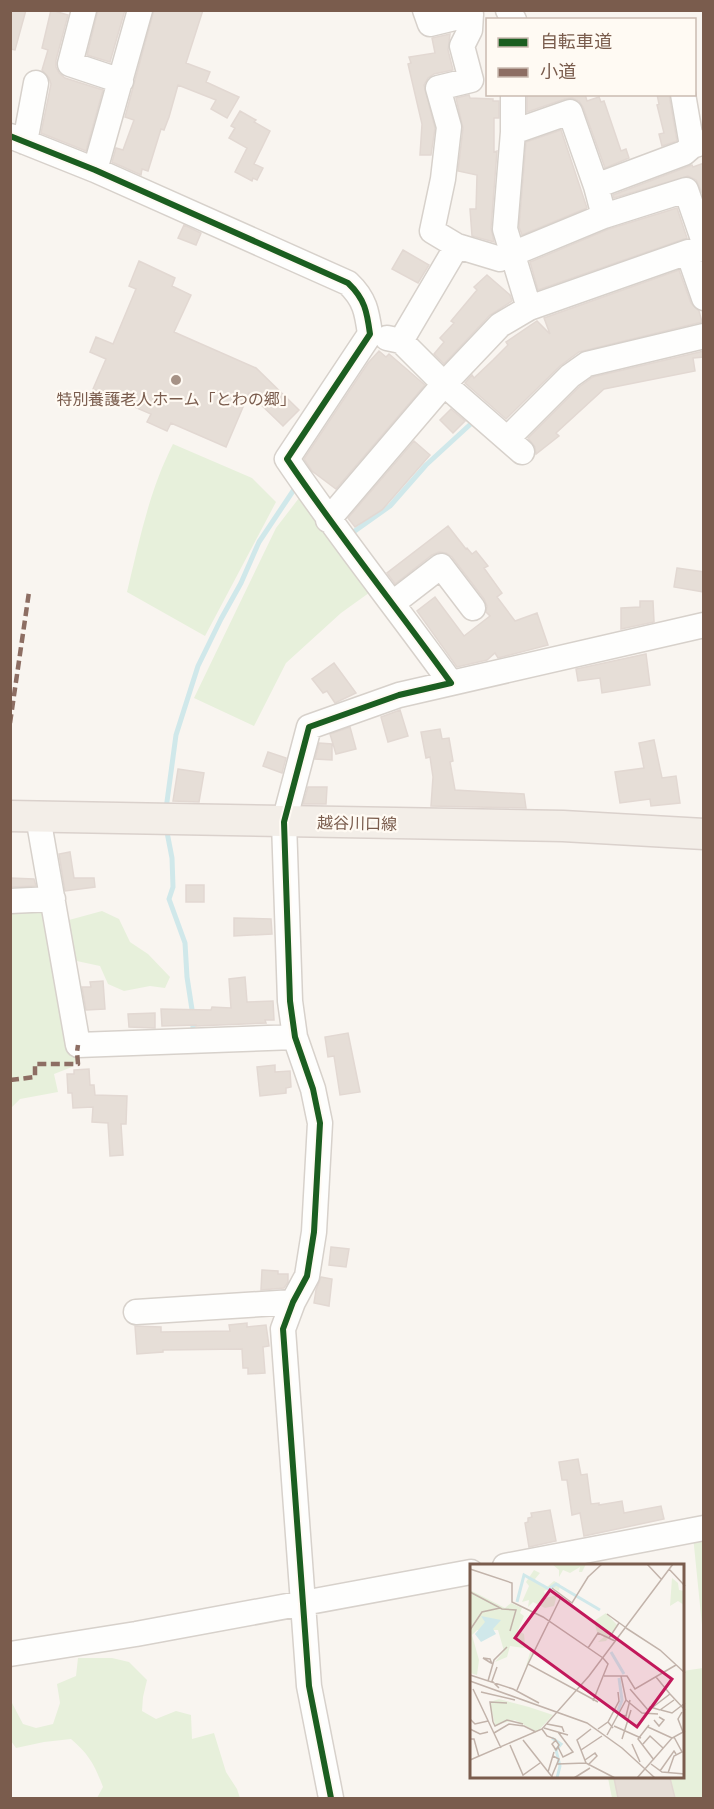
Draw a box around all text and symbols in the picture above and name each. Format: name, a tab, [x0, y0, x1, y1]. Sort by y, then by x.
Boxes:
legend	[486, 18, 696, 96]
text: 自転車道	[540, 31, 612, 53]
text: 小道	[540, 61, 576, 83]
marker: 特別養護老人ホーム「とわの郷」	[169, 373, 183, 387]
place label: 特別養護老人ホーム「とわの郷」	[56, 390, 296, 410]
street label: 越谷川口線	[317, 813, 397, 835]
inset map	[470, 1564, 684, 1779]

